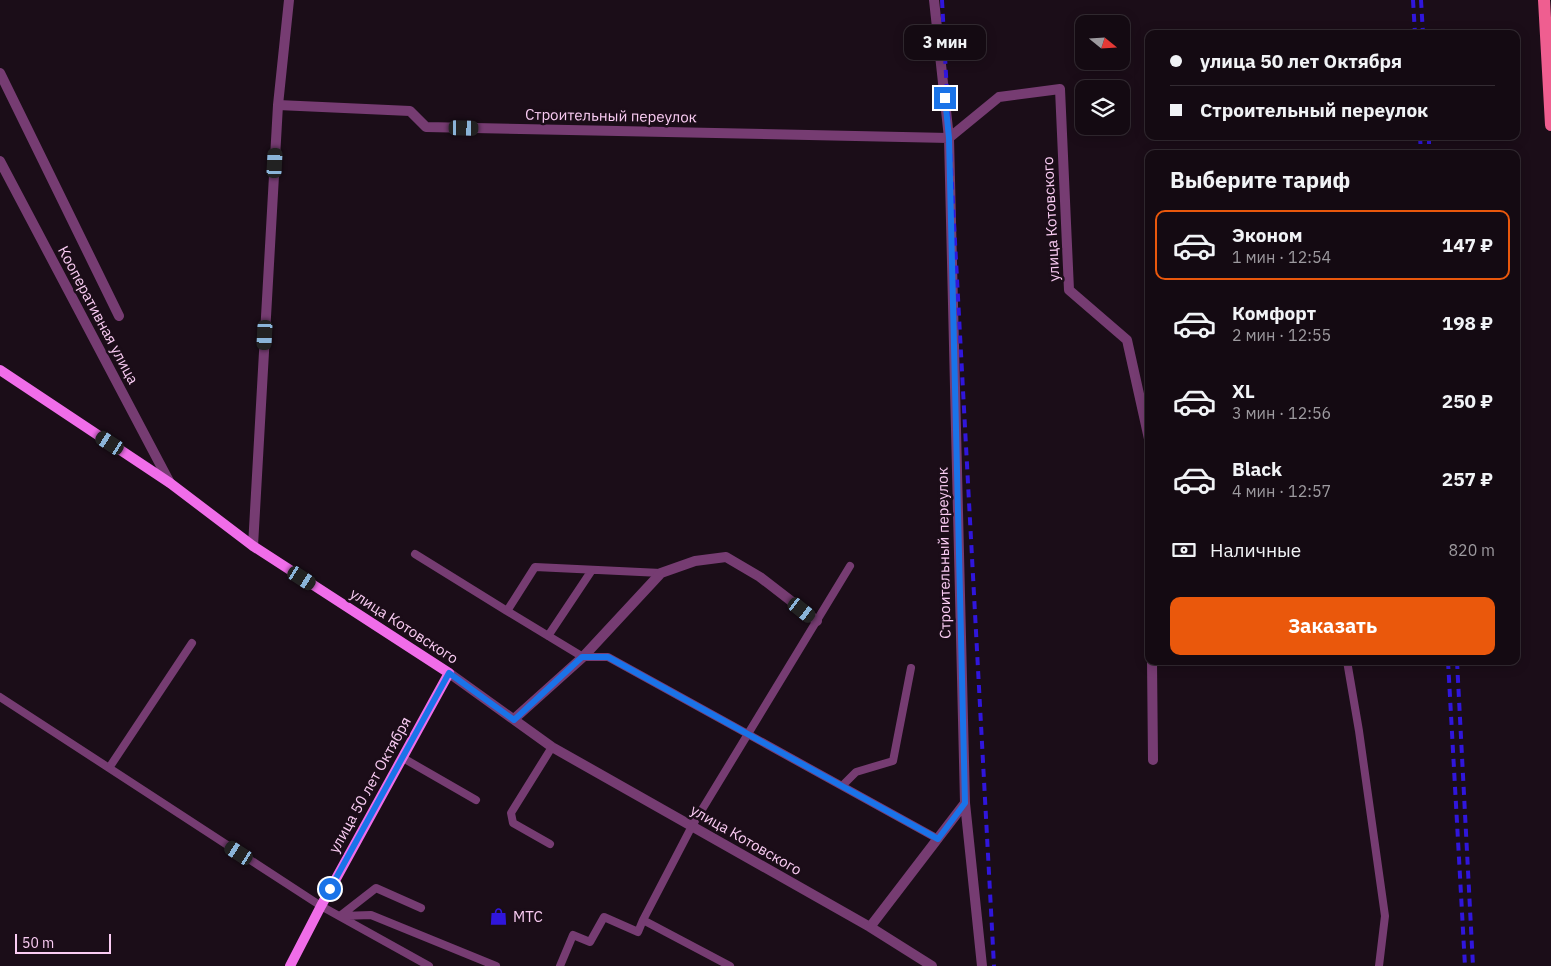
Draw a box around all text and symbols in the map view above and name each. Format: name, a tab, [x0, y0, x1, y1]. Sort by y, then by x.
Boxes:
north arrow	[1075, 15, 1130, 70]
map controls	[1075, 15, 1130, 135]
callout: 3 мин	[904, 26, 986, 61]
text: 3 мин	[923, 32, 967, 52]
text: улица 50 лет Октября	[1200, 49, 1402, 73]
button: layers	[1075, 80, 1130, 135]
route end	[934, 87, 956, 109]
text: Строительный переулок	[1200, 98, 1428, 122]
street label: Строительный переулок	[525, 105, 697, 126]
car	[448, 120, 479, 136]
car	[266, 148, 283, 178]
street label: улица Котовского	[1038, 156, 1063, 282]
text: Выберите тариф	[1170, 165, 1350, 194]
icon: car	[1172, 223, 1217, 268]
text: Эконом	[1232, 223, 1303, 247]
text: 147 ₽	[1442, 233, 1493, 257]
street label: Кооперативная улица	[54, 242, 143, 387]
text: 1 мин · 12:54	[1232, 247, 1331, 267]
icon: car	[1172, 301, 1217, 346]
text: Комфорт	[1232, 301, 1316, 325]
text: 198 ₽	[1442, 311, 1493, 335]
car	[256, 320, 273, 350]
text: 2 мин · 12:55	[1232, 325, 1331, 345]
icon: car	[1172, 379, 1217, 424]
text: XL	[1232, 379, 1255, 403]
text: 250 ₽	[1442, 389, 1493, 413]
text: 3 мин · 12:56	[1232, 403, 1331, 423]
car	[93, 429, 126, 457]
icon: car	[1172, 457, 1217, 502]
text: Black	[1232, 457, 1282, 481]
street label: Строительный переулок	[933, 467, 954, 639]
text: 257 ₽	[1442, 467, 1493, 491]
text: 4 мин · 12:57	[1232, 481, 1331, 501]
icon: cash	[1170, 536, 1198, 564]
text: Наличные	[1210, 538, 1301, 562]
text: 820 m	[1448, 540, 1495, 560]
car	[285, 564, 318, 592]
street label: улица Котовского	[347, 584, 462, 668]
car	[785, 595, 818, 625]
button: Заказать	[1170, 597, 1495, 655]
street label: улица 50 лет Октября	[324, 713, 415, 856]
street label: улица Котовского	[687, 800, 805, 879]
car	[222, 839, 255, 867]
route start	[319, 878, 341, 900]
shop icon: МТС	[489, 907, 509, 927]
place label: МТС	[513, 907, 543, 926]
scale bar	[15, 931, 111, 954]
text: 50 m	[22, 934, 54, 952]

